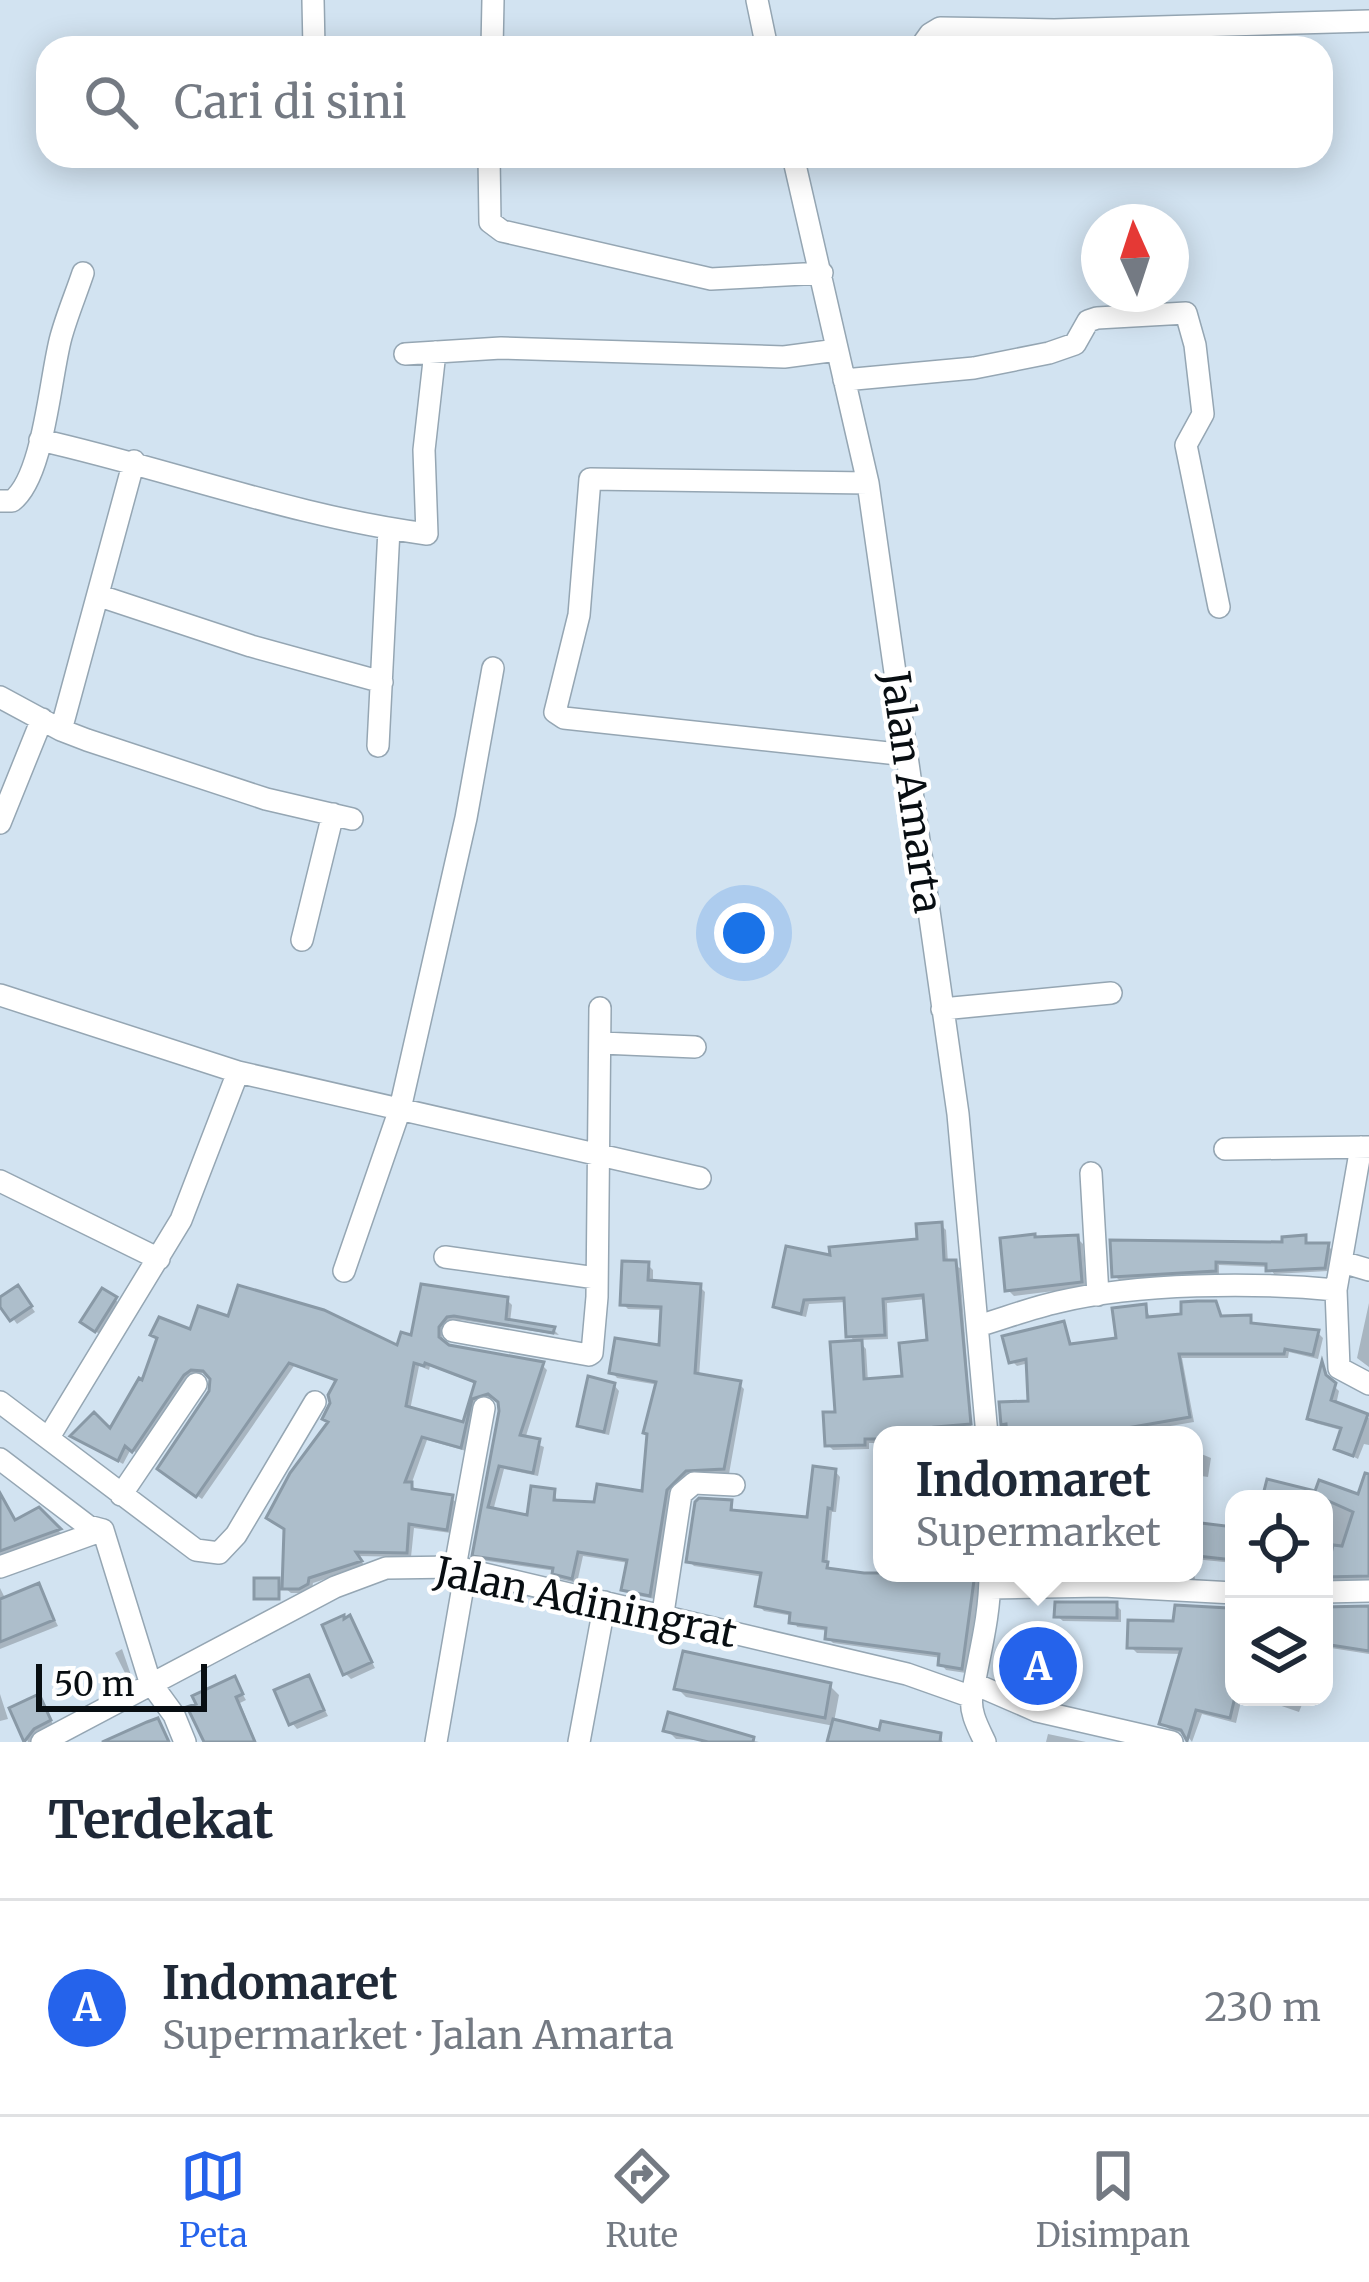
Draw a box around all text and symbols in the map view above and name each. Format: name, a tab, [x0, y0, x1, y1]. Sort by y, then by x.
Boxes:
search box	[36, 36, 1333, 168]
icon: search	[78, 69, 144, 135]
text: Cari di sini	[174, 74, 407, 130]
north arrow	[1081, 204, 1189, 312]
street label: Jalan Amarta	[870, 667, 953, 916]
your location	[714, 903, 774, 963]
popup	[873, 1426, 1203, 1582]
text: Indomaret	[915, 1452, 1151, 1508]
map controls	[1225, 1490, 1333, 1706]
button: locate	[1225, 1490, 1333, 1598]
text: Supermarket	[915, 1508, 1161, 1557]
street label: Jalan Adiningrat	[430, 1546, 741, 1658]
button: layers	[1225, 1598, 1333, 1706]
pin: A	[999, 1621, 1077, 1711]
scale bar	[36, 1658, 207, 1711]
text: 50 m	[54, 1664, 135, 1705]
text: Terdekat	[48, 1788, 274, 1852]
text: Indomaret	[162, 1955, 398, 2011]
text: A	[73, 1983, 101, 2032]
text: 230 m	[1204, 1983, 1321, 2032]
text: Supermarket · Jalan Amarta	[162, 2011, 674, 2060]
tab: Peta	[179, 2143, 248, 2256]
tab: Rute	[606, 2143, 678, 2256]
tab: Disimpan	[1036, 2143, 1190, 2256]

